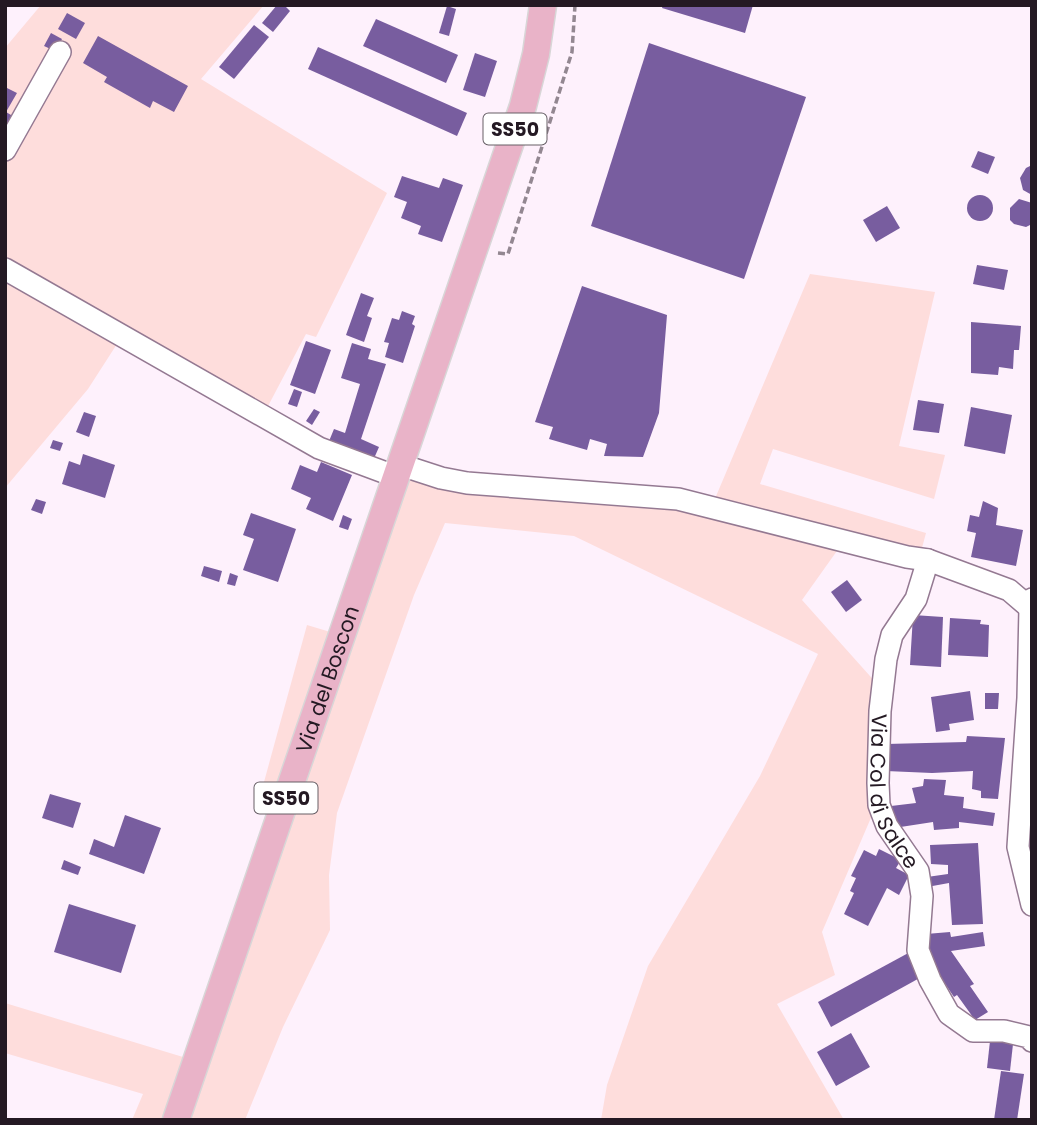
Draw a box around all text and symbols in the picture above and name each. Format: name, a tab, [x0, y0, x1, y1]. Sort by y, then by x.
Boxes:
road number: SS50	[484, 113, 546, 144]
street label: Via del Boscon	[288, 601, 366, 757]
street label: Via Col di Salce	[863, 713, 926, 874]
road number: SS50	[254, 782, 318, 814]

